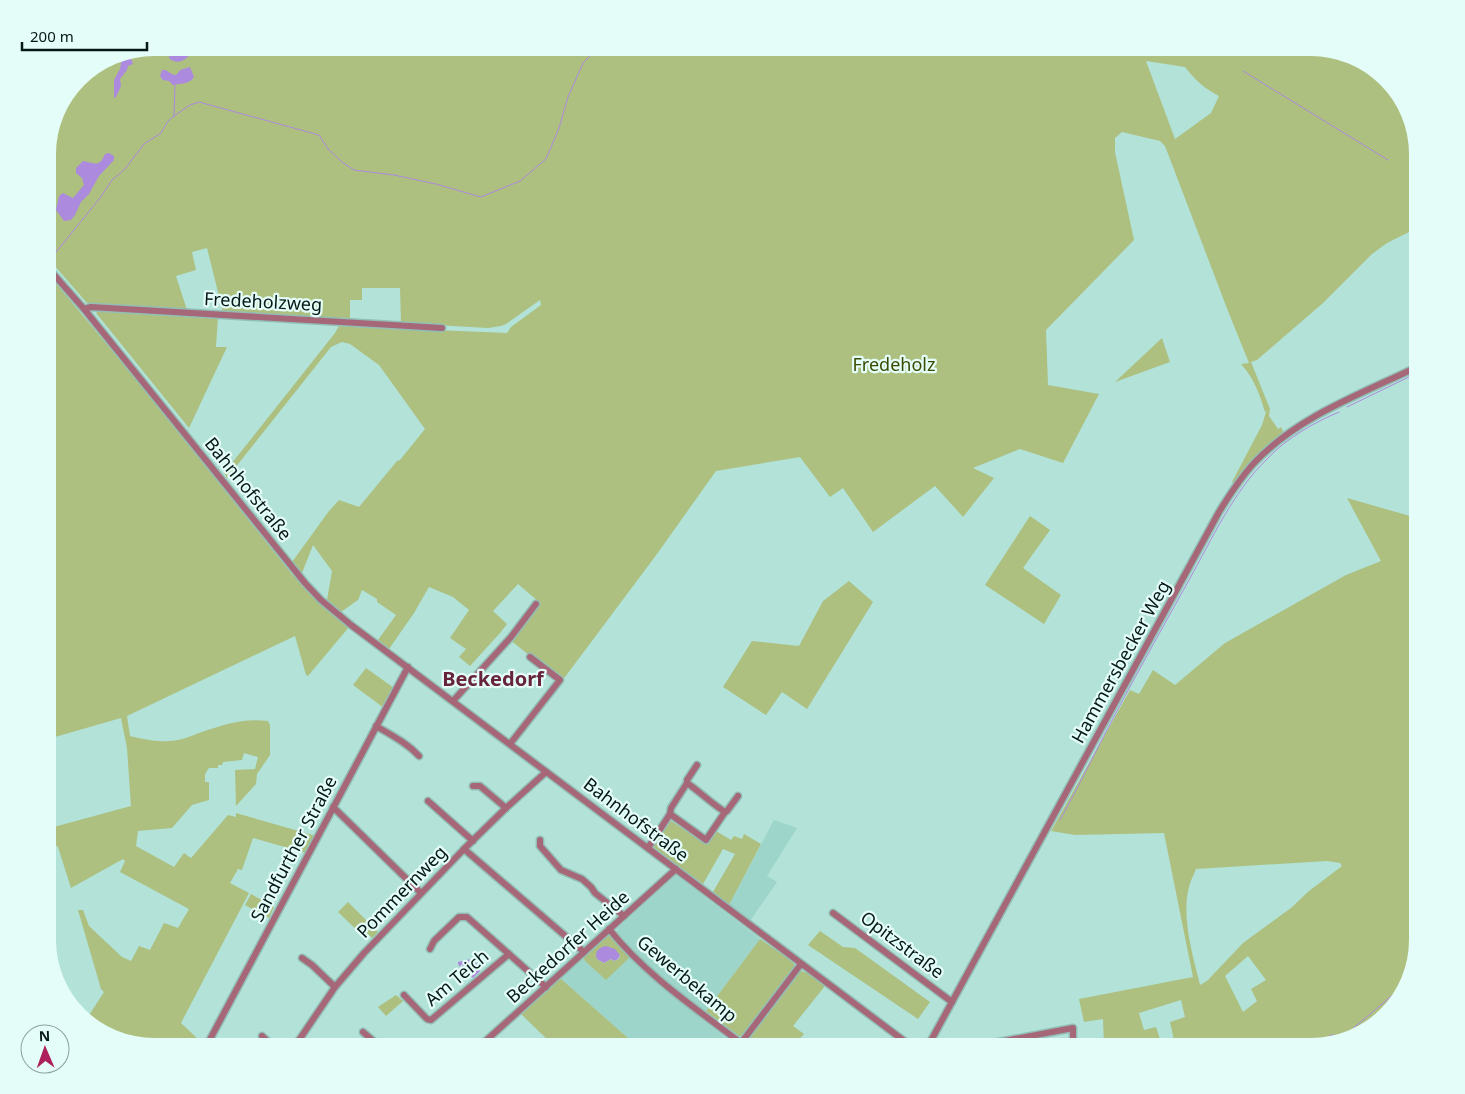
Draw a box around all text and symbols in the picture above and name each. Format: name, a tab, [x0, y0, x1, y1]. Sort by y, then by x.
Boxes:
scale bar	[22, 20, 148, 52]
text: 200 m	[30, 26, 74, 46]
street label: Fredeholzweg	[203, 286, 323, 316]
park label: Fredeholz	[853, 352, 935, 376]
street label: Bahnhofstraße	[200, 432, 298, 545]
street label: Hammersbecker Weg	[1065, 576, 1175, 747]
district label: Beckedorf	[442, 665, 545, 692]
street label: Sandfurther Straße	[245, 771, 342, 926]
street label: Bahnhofstraße	[579, 772, 694, 867]
street label: Pommernweg	[351, 840, 451, 943]
street label: Beckedorfer Heide	[501, 885, 634, 1008]
street label: Opitzstraße	[856, 905, 949, 983]
street label: Gewerbekamp	[633, 929, 743, 1027]
street label: Am Teich	[419, 944, 493, 1011]
north arrow	[20, 1024, 70, 1074]
text: N	[39, 1026, 51, 1045]

